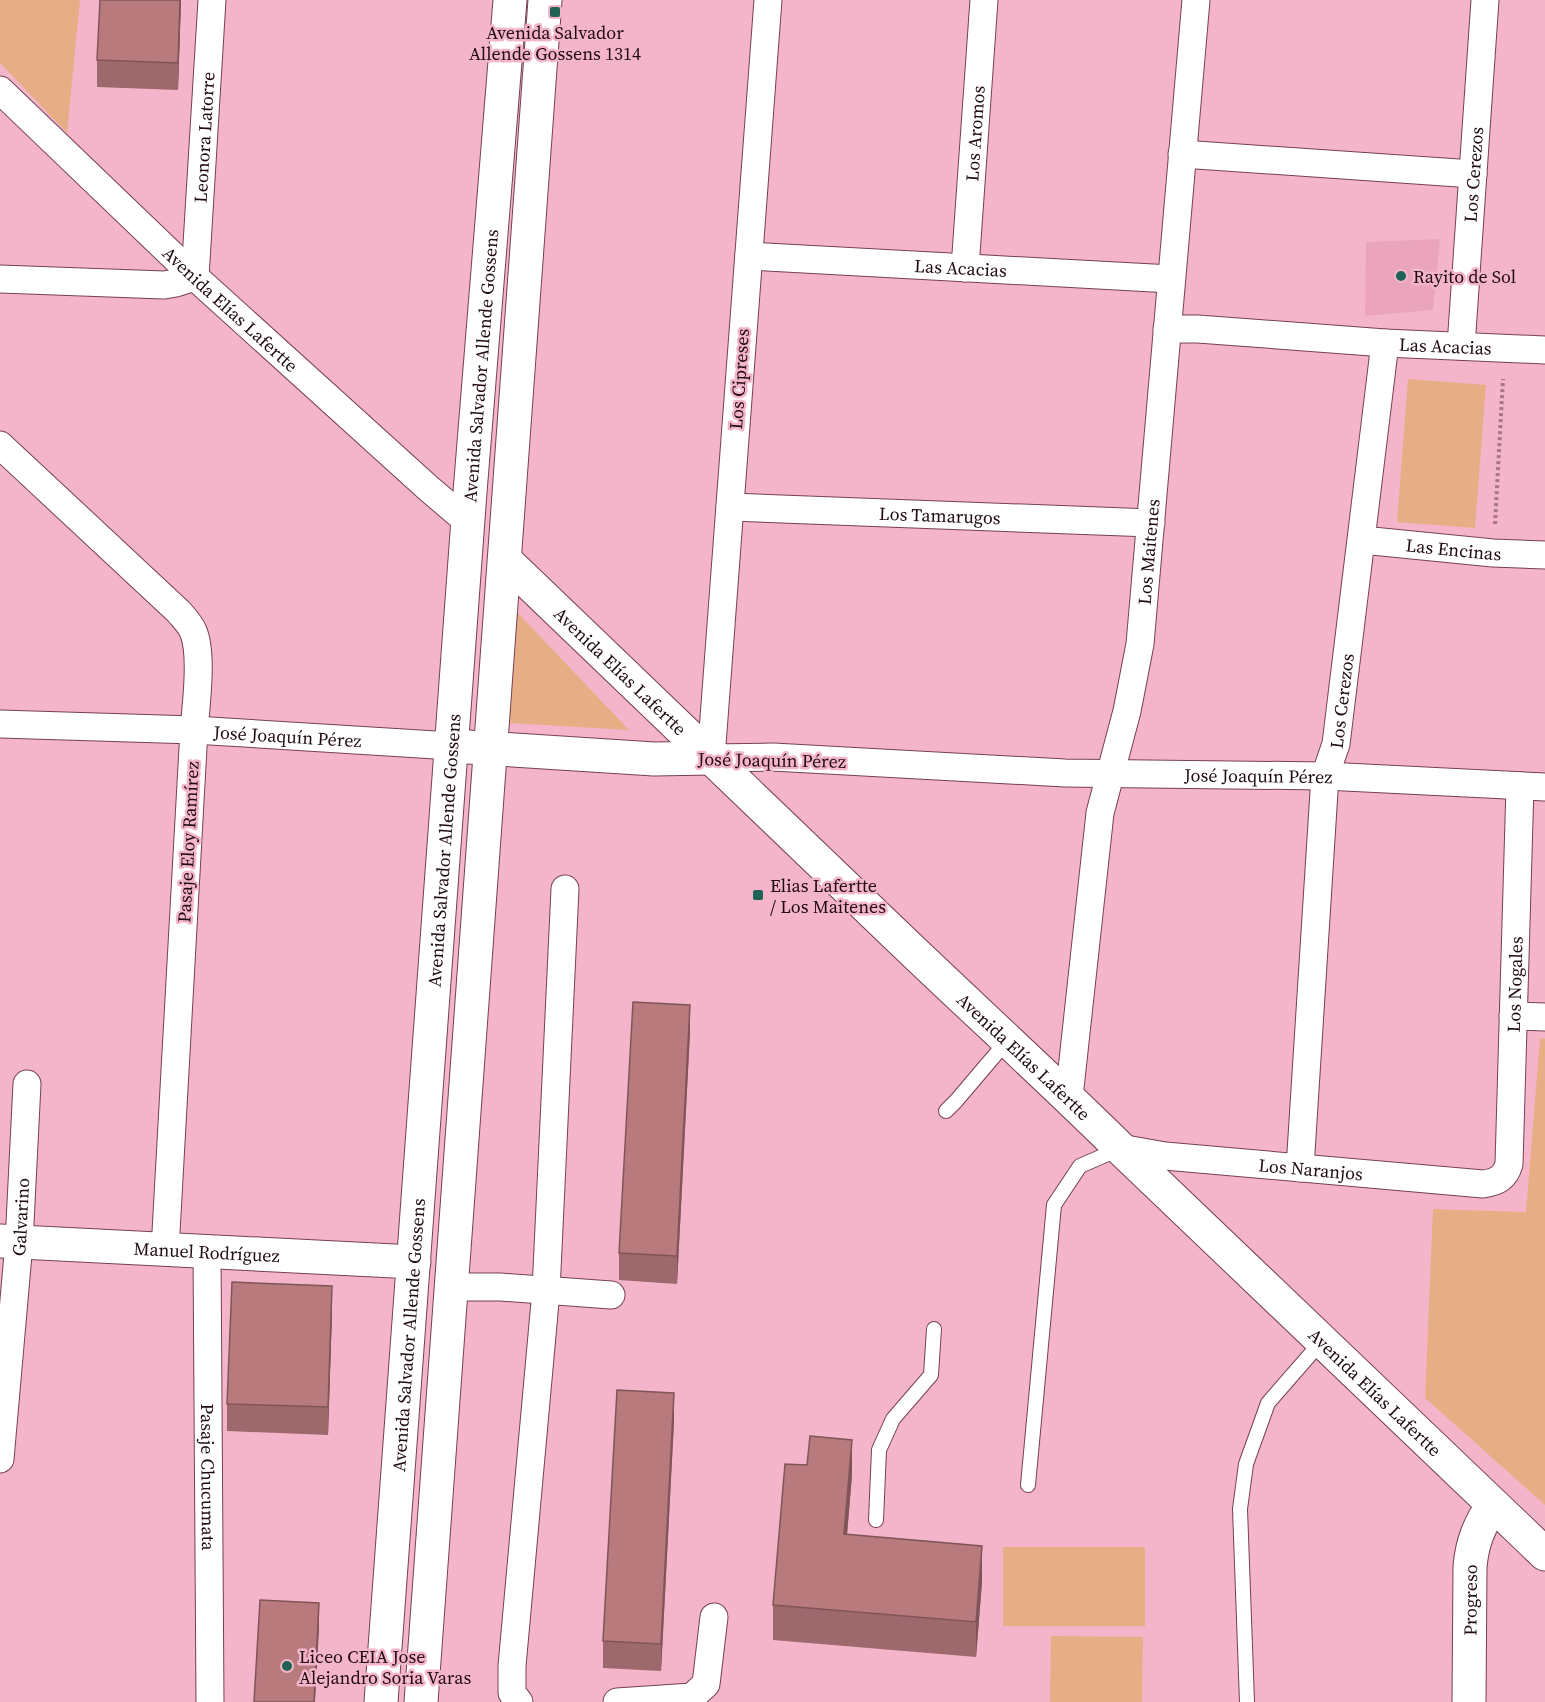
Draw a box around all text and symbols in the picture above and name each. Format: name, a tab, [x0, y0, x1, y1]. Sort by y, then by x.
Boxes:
marker: Avenida Salvador Allende Gossens 1314	[548, 5, 562, 19]
place label: Avenida Salvador Allende Gossens 1314	[469, 20, 641, 66]
street label: Leonora Latorre	[187, 71, 220, 204]
street label: Los Aromos	[959, 84, 990, 182]
street label: Los Cerezos	[1457, 126, 1489, 223]
street label: Avenida Salvador Allende Gossens	[457, 228, 504, 503]
street label: Avenida Elías Lafertte	[158, 240, 304, 377]
street label: Las Acacias	[914, 253, 1008, 283]
place label: Rayito de Sol	[1413, 264, 1516, 289]
marker: Rayito de Sol	[1394, 269, 1408, 283]
street label: Los Cipreses	[723, 328, 755, 430]
street label: Las Acacias	[1399, 331, 1492, 360]
street label: Los Maitenes	[1131, 498, 1165, 606]
street label: Los Tamarugos	[879, 500, 1001, 530]
street label: Las Encinas	[1405, 532, 1502, 566]
street label: Avenida Elías Lafertte	[549, 601, 692, 740]
street label: Los Cerezos	[1323, 652, 1359, 750]
street label: Avenida Salvador Allende Gossens	[421, 712, 466, 988]
street label: José Joaquín Pérez	[212, 719, 362, 753]
street label: José Joaquín Pérez	[697, 746, 846, 774]
street label: Pasaje Eloy Ramírez	[171, 761, 205, 923]
street label: José Joaquín Pérez	[1183, 762, 1333, 789]
place label: Elias Lafertte / Los Maitenes	[770, 873, 886, 919]
marker: Elias Lafertte / Los Maitenes	[751, 888, 765, 902]
street label: Los Nogales	[1500, 936, 1528, 1033]
street label: Avenida Elías Lafertte	[952, 987, 1096, 1126]
street label: Los Naranjos	[1257, 1152, 1364, 1186]
street label: Galvarino	[5, 1177, 35, 1257]
street label: Avenida Salvador Allende Gossens	[385, 1197, 431, 1473]
street label: Manuel Rodríguez	[133, 1235, 280, 1268]
street label: Avenida Elías Lafertte	[1303, 1322, 1447, 1462]
street label: Pasaje Chucumata	[196, 1403, 221, 1552]
street label: Progreso	[1457, 1564, 1483, 1636]
place label: Liceo CEIA Jose Alejandro Soria Varas	[299, 1644, 471, 1690]
marker: Liceo CEIA Jose Alejandro Soria Varas	[280, 1659, 294, 1673]

